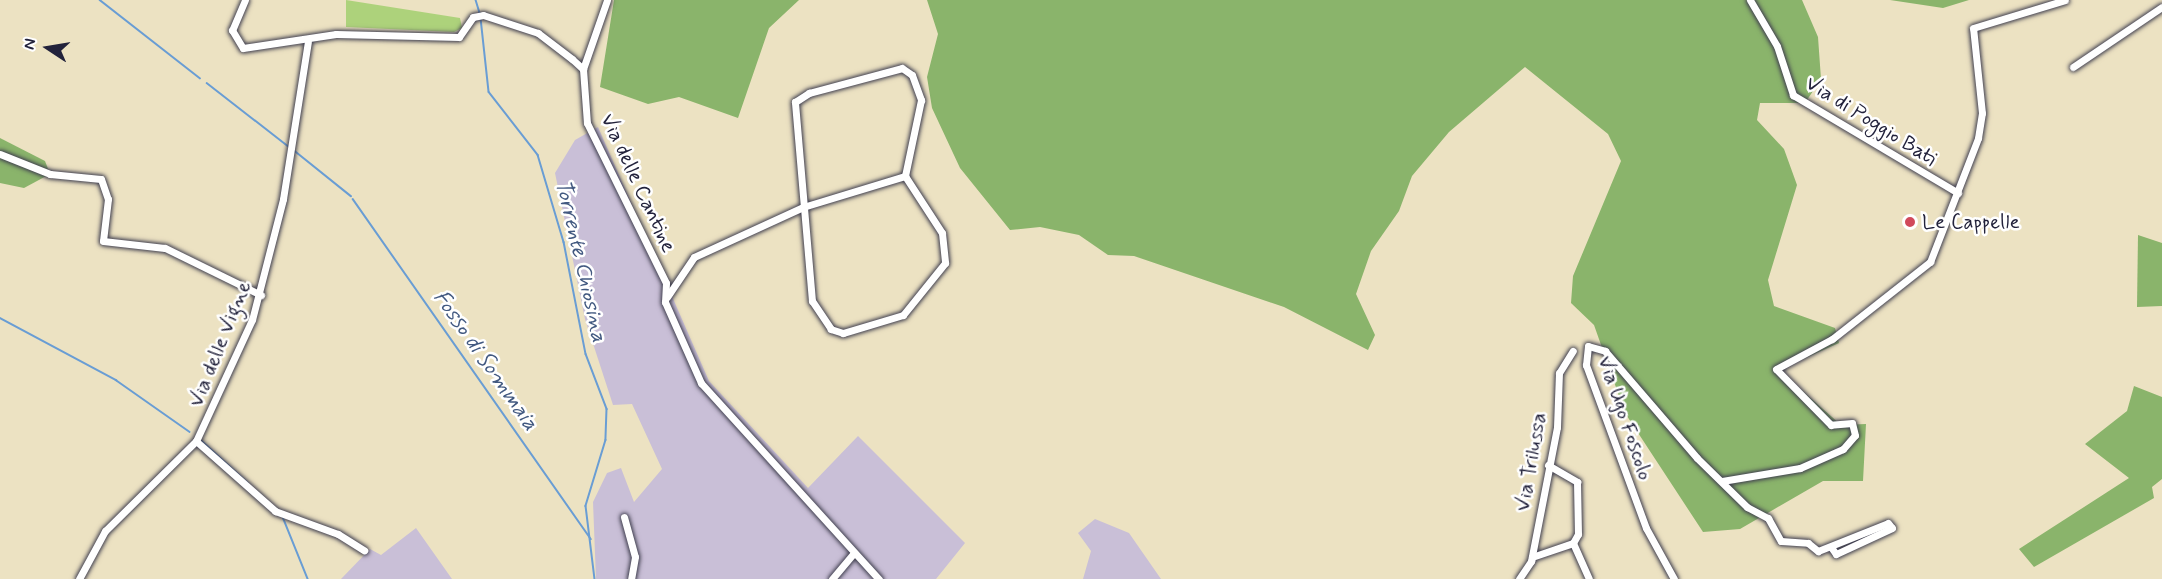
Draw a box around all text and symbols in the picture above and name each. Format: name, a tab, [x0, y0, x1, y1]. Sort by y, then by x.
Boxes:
north arrow	[18, 18, 78, 78]
text: N	[19, 37, 41, 52]
street label: Via di Poggio Bati	[1801, 71, 1941, 171]
street label: Via delle Cantine	[595, 109, 681, 257]
water label: Torrente Chiosina	[549, 179, 611, 343]
place label: Le Cappelle	[1922, 209, 2024, 235]
marker: Le Cappelle	[1903, 215, 1917, 229]
street label: Via delle Vigne	[183, 277, 257, 411]
water label: Fosso di Sommaia	[426, 284, 544, 438]
street label: Via Ugo Foscolo	[1592, 352, 1658, 484]
street label: Via Trilussa	[1510, 410, 1552, 514]

